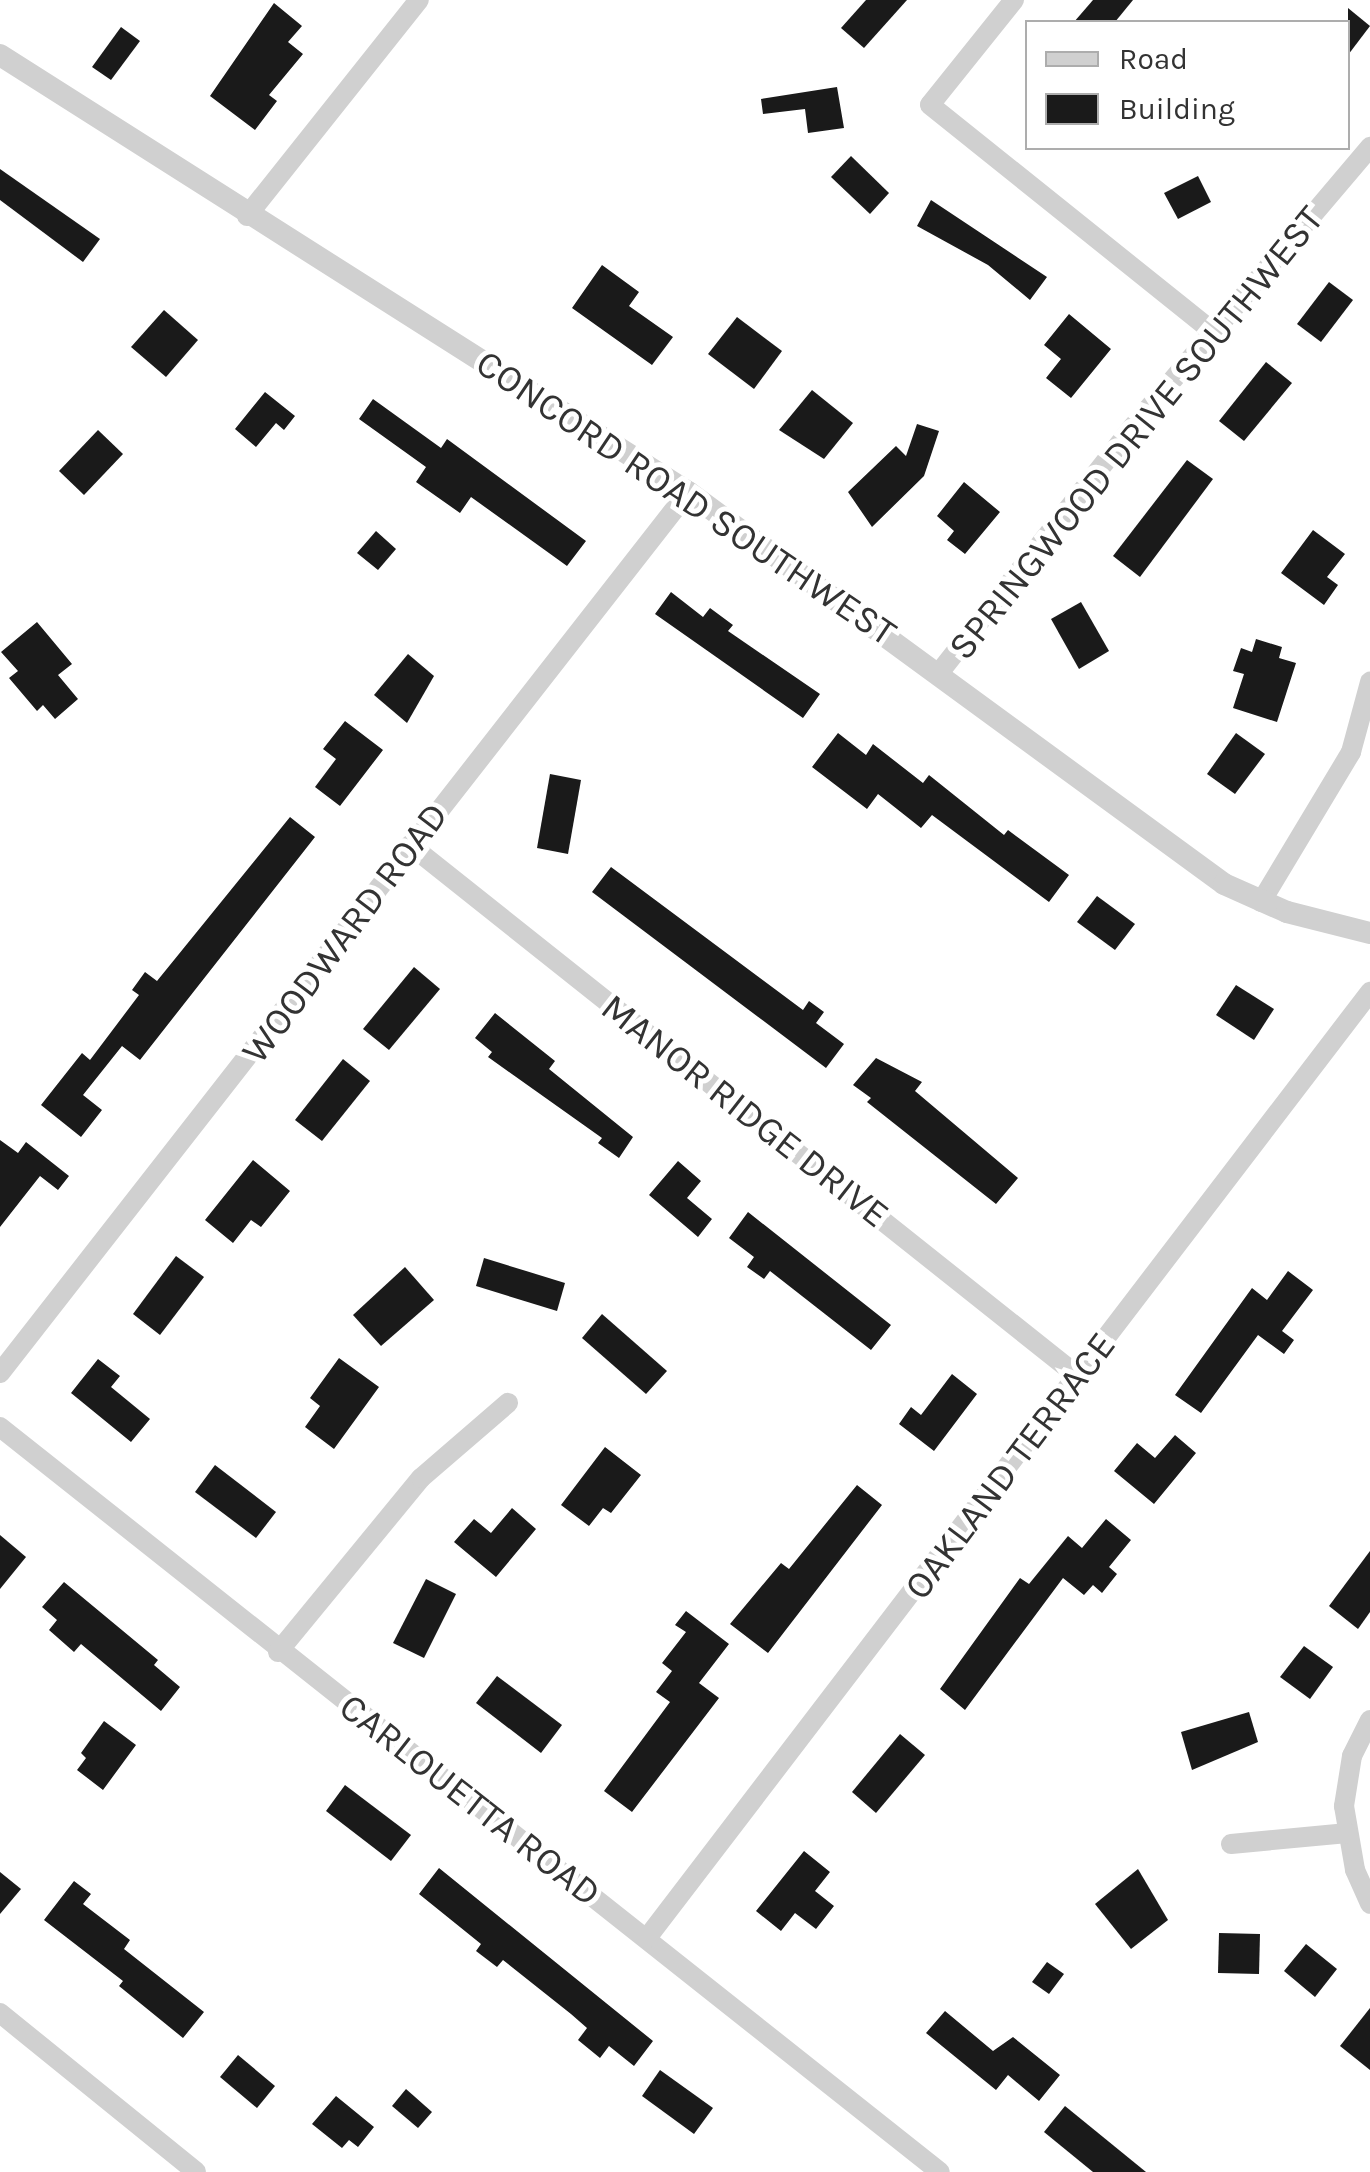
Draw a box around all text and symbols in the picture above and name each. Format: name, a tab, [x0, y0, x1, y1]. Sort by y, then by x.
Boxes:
legend	[1025, 20, 1350, 150]
text: Road	[1119, 41, 1188, 77]
text: Building	[1119, 91, 1235, 127]
street label: SPRINGWOOD DRIVE SOUTHWEST	[939, 197, 1333, 669]
street label: CONCORD ROAD SOUTHWEST	[467, 340, 905, 656]
street label: WOODWARD ROAD	[232, 794, 458, 1072]
street label: MANOR RIDGE DRIVE	[592, 985, 898, 1237]
street label: OAKLAND TERRACE	[895, 1323, 1125, 1609]
street label: CARLOUETTA ROAD	[330, 1684, 610, 1916]

